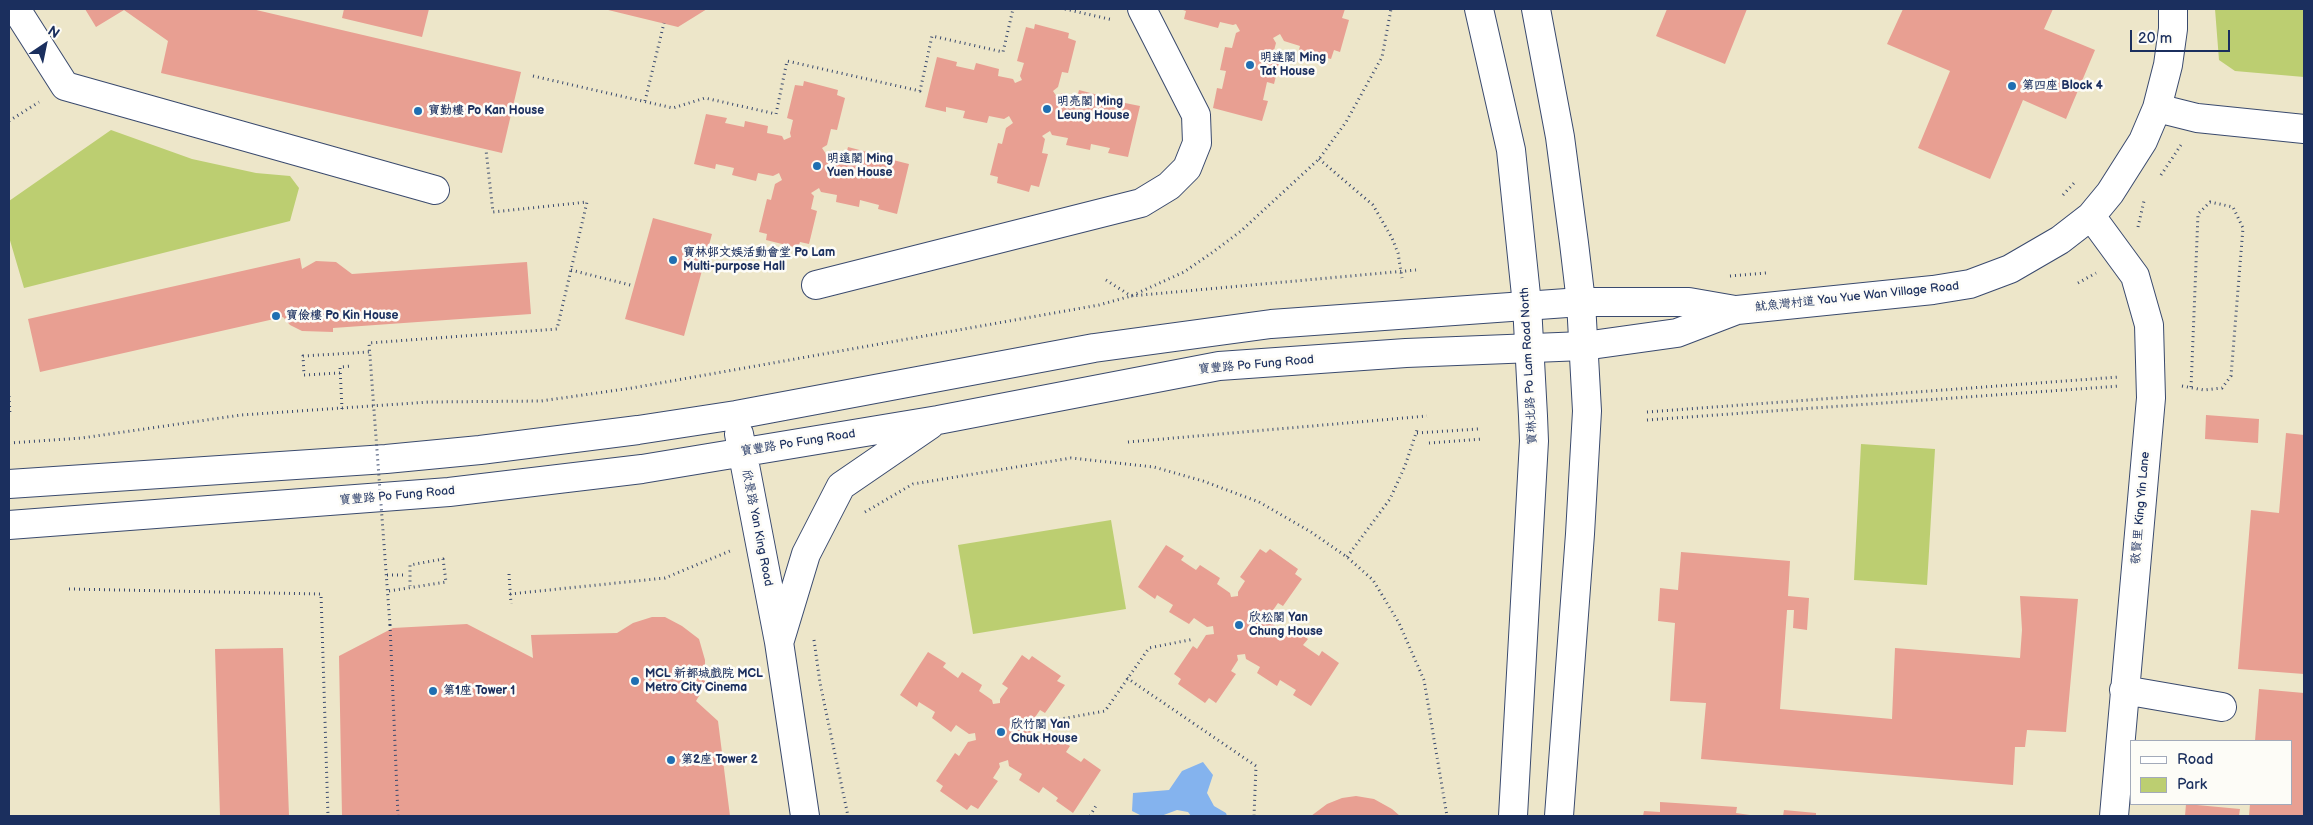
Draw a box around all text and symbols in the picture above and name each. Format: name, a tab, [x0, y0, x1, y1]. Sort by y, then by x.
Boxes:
north arrow	[20, 20, 70, 70]
scale bar	[2133, 20, 2233, 52]
text: N	[45, 22, 63, 42]
text: 20 m	[2138, 29, 2172, 48]
place label: 明達閣 Ming Tat House	[1260, 51, 1326, 79]
marker: 明達閣 Ming Tat House	[1244, 59, 1256, 71]
place label: 第四座 Block 4	[2022, 79, 2103, 93]
marker: 第四座 Block 4	[2006, 80, 2018, 92]
place label: 明亮閣 Ming Leung House	[1057, 95, 1129, 123]
marker: 明亮閣 Ming Leung House	[1041, 103, 1053, 115]
place label: 寶勤樓 Po Kan House	[428, 104, 544, 118]
marker: 寶勤樓 Po Kan House	[412, 105, 424, 117]
place label: 明遠閣 Ming Yuen House	[827, 152, 893, 180]
marker: 明遠閣 Ming Yuen House	[811, 160, 823, 172]
place label: 寶林邨文娛活動會堂 Po Lam Multi-purpose Hall	[683, 246, 835, 274]
marker: 寶林邨文娛活動會堂 Po Lam Multi-purpose Hall	[667, 254, 679, 266]
street label: 魷魚灣村道 Yau Yue Wan Village Road	[1754, 279, 1960, 315]
street label: 寶琳北路 Po Lam Road North	[1518, 287, 1540, 445]
place label: 寶儉樓 Po Kin House	[286, 309, 398, 323]
marker: 寶儉樓 Po Kin House	[270, 310, 282, 322]
street label: 寶豐路 Po Fung Road	[1198, 353, 1314, 377]
street label: 寶豐路 Po Fung Road	[740, 427, 856, 459]
street label: 敬賢里 King Yin Lane	[2129, 451, 2153, 565]
street label: 欣景路 Yan King Road	[739, 468, 775, 588]
street label: 寶豐路 Po Fung Road	[339, 484, 455, 508]
place label: 欣松閣 Yan Chung House	[1249, 611, 1323, 639]
marker: 欣松閣 Yan Chung House	[1233, 619, 1245, 631]
place label: MCL 新都城戲院 MCL Metro City Cinema	[645, 667, 763, 695]
marker: MCL 新都城戲院 MCL Metro City Cinema	[629, 675, 641, 687]
place label: 第1座 Tower 1	[443, 684, 515, 698]
marker: 第1座 Tower 1	[427, 685, 439, 697]
place label: 欣竹閣 Yan Chuk House	[1011, 718, 1078, 746]
marker: 欣竹閣 Yan Chuk House	[995, 726, 1007, 738]
legend	[2130, 740, 2293, 805]
text: Road	[2177, 750, 2213, 769]
place label: 第2座 Tower 2	[681, 753, 758, 767]
marker: 第2座 Tower 2	[665, 754, 677, 766]
text: Park	[2177, 775, 2207, 794]

